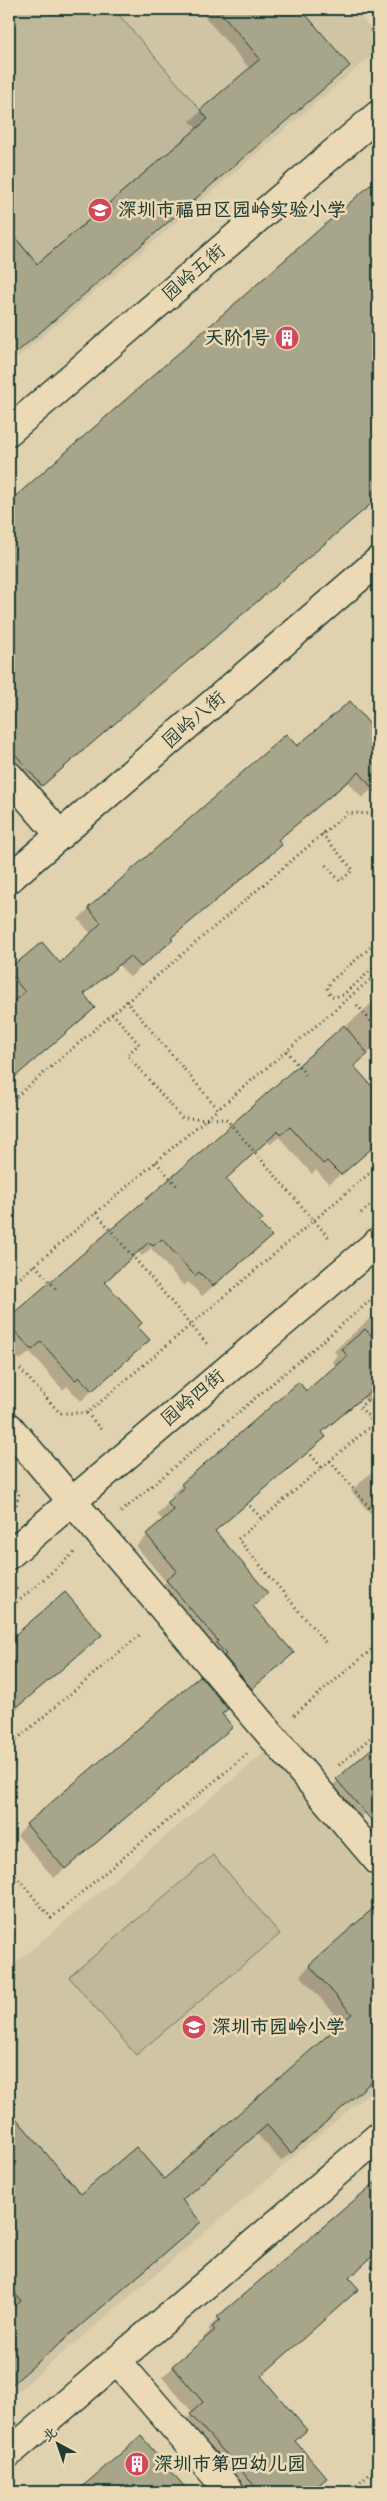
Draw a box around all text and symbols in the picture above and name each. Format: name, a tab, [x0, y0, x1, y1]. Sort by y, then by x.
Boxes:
school or university icon: 深圳市福田区园岭实验小学	[87, 197, 113, 223]
place label: 深圳市福田区园岭实验小学	[118, 198, 346, 223]
street label: 园岭五街	[157, 239, 231, 307]
building icon: 天阶1号	[274, 325, 300, 351]
place label: 天阶1号	[205, 326, 270, 351]
street label: 园岭八街	[157, 686, 231, 754]
street label: 园岭四街	[156, 1364, 230, 1432]
school or university icon: 深圳市园岭小学	[181, 2014, 207, 2040]
place label: 深圳市园岭小学	[212, 2015, 345, 2040]
north arrow	[32, 2418, 82, 2468]
text: 北	[39, 2423, 61, 2446]
building icon: 深圳市第四幼儿园	[124, 2451, 150, 2477]
place label: 深圳市第四幼儿园	[154, 2452, 306, 2477]

